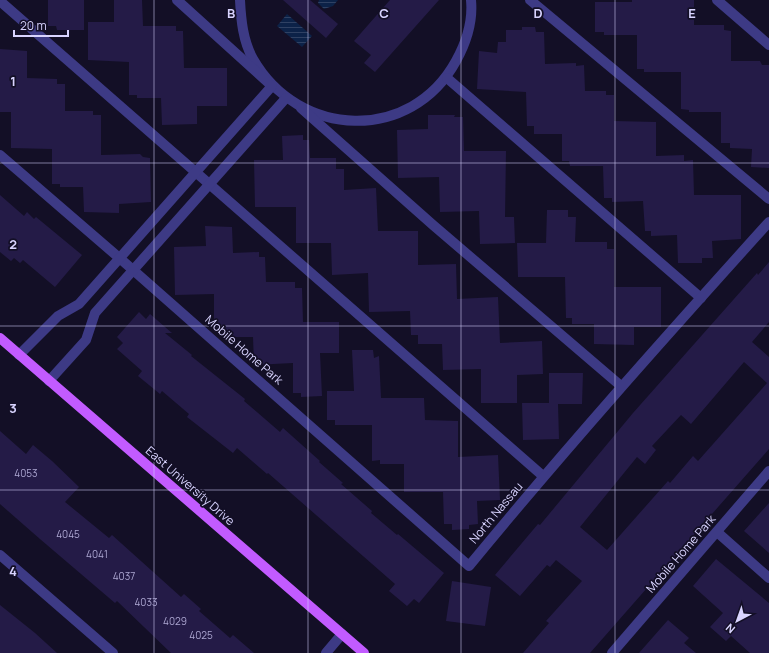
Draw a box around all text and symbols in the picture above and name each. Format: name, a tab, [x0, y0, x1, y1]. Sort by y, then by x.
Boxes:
text: B	[227, 4, 235, 22]
text: C	[379, 4, 389, 22]
text: D	[533, 4, 543, 22]
text: E	[688, 4, 696, 22]
scale bar	[14, 12, 68, 38]
text: 20 m	[20, 17, 47, 34]
text: 1	[10, 72, 16, 90]
text: 2	[9, 235, 17, 253]
street label: Mobile Home Park	[202, 311, 288, 389]
text: 3	[9, 399, 17, 417]
street label: East University Drive	[142, 442, 238, 529]
house number: 4053	[14, 466, 38, 480]
street label: North Nassau	[465, 478, 526, 547]
street label: Mobile Home Park	[642, 510, 720, 596]
house number: 4045	[56, 527, 80, 541]
house number: 4041	[86, 547, 108, 561]
text: 4	[9, 562, 17, 580]
house number: 4037	[113, 569, 135, 583]
house number: 4033	[134, 595, 158, 609]
north arrow	[717, 601, 757, 641]
house number: 4029	[163, 614, 187, 628]
text: N	[722, 621, 738, 637]
house number: 4025	[189, 628, 213, 642]

